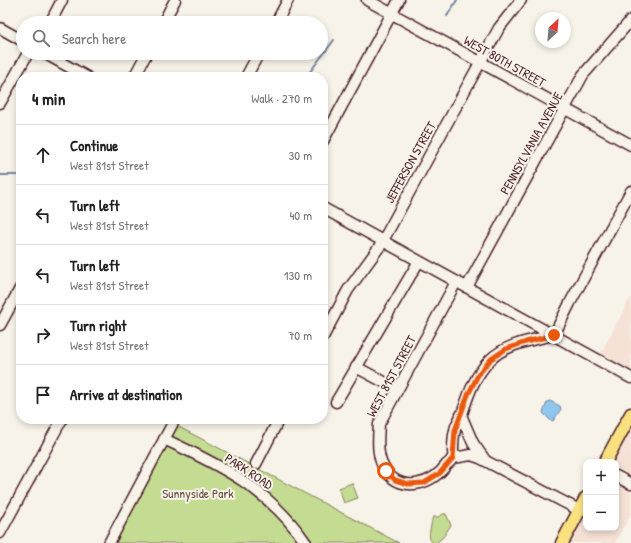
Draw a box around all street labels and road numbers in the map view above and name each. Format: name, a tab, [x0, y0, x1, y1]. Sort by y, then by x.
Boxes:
street label: WEST 80TH STREET	[461, 31, 550, 91]
street label: PENNSYLVANIA AVENUE	[495, 88, 567, 197]
street label: JEFFERSON STREET	[380, 117, 440, 206]
street label: WEST 81ST STREET	[362, 331, 420, 420]
street label: PARK ROAD	[221, 449, 277, 494]

